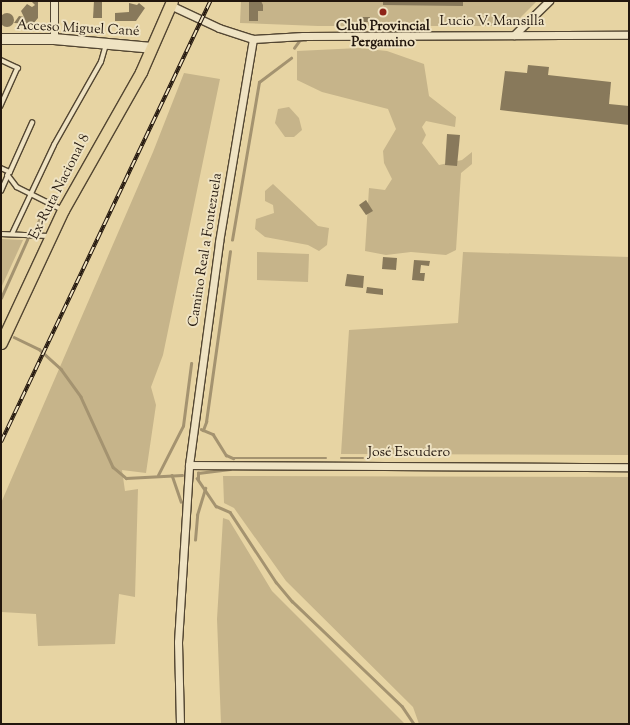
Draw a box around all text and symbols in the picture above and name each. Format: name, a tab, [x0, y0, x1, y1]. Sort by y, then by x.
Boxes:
marker: Club Provincial Pergamino	[378, 7, 388, 17]
street label: Lucio V. Mansilla	[440, 14, 544, 30]
street label: Acceso Miguel Cané	[16, 17, 140, 41]
place label: Club Provincial Pergamino	[336, 19, 430, 52]
street label: Ex-Ruta Nacional 8	[26, 131, 94, 243]
street label: Camino Real a Fontezuela	[186, 172, 226, 328]
street label: José Escudero	[368, 445, 450, 461]

